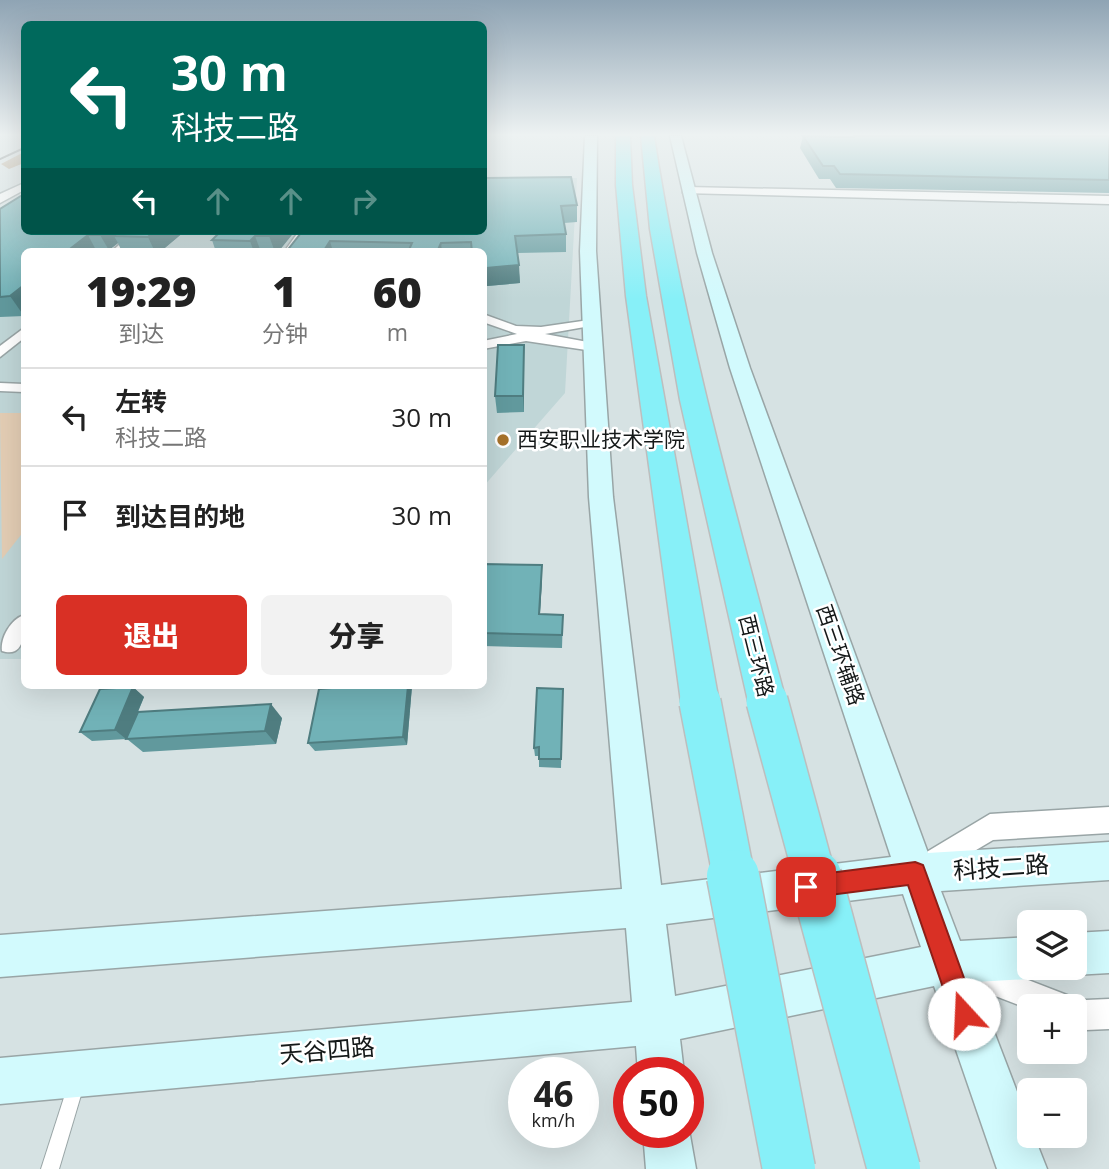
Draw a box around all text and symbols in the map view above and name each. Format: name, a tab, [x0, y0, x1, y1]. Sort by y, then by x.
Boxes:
text: 30 m	[171, 39, 288, 105]
icon: left	[56, 49, 147, 140]
text: 科技二路	[171, 105, 299, 148]
icon: left	[126, 182, 164, 220]
icon: ahead	[199, 182, 237, 220]
icon: ahead	[272, 182, 310, 220]
icon: right	[345, 182, 383, 220]
text: 19:29	[86, 262, 197, 319]
text: 1	[272, 262, 297, 319]
text: 60	[373, 263, 422, 320]
text: m	[387, 316, 408, 348]
text: 到达	[118, 317, 164, 349]
text: 分钟	[262, 317, 308, 349]
text: 左转	[115, 383, 167, 419]
icon: left	[56, 398, 94, 436]
text: 30 m	[391, 399, 452, 435]
text: 科技二路	[115, 421, 207, 453]
place label: 西安职业技术学院	[517, 425, 685, 453]
marker: 西安职业技术学院	[495, 432, 511, 448]
icon: arrive	[56, 496, 94, 534]
text: 30 m	[391, 497, 452, 533]
text: 到达目的地	[115, 498, 245, 534]
button: 退出	[56, 595, 247, 675]
button: 分享	[261, 595, 452, 675]
street label: 西三环辅路	[811, 600, 871, 709]
street label: 西三环路	[733, 612, 781, 700]
street label: 科技二路	[952, 847, 1050, 886]
pin	[776, 857, 836, 917]
icon: arrive	[787, 868, 825, 906]
map controls	[1017, 910, 1087, 1148]
button: layers	[1017, 910, 1087, 980]
position arrow	[927, 977, 1001, 1051]
button: +	[1017, 994, 1087, 1064]
street label: 天谷四路	[278, 1029, 376, 1070]
speed limit sign: 50	[613, 1057, 704, 1148]
text: 46	[533, 1070, 574, 1117]
button: −	[1017, 1078, 1087, 1148]
text: km/h	[532, 1108, 575, 1132]

